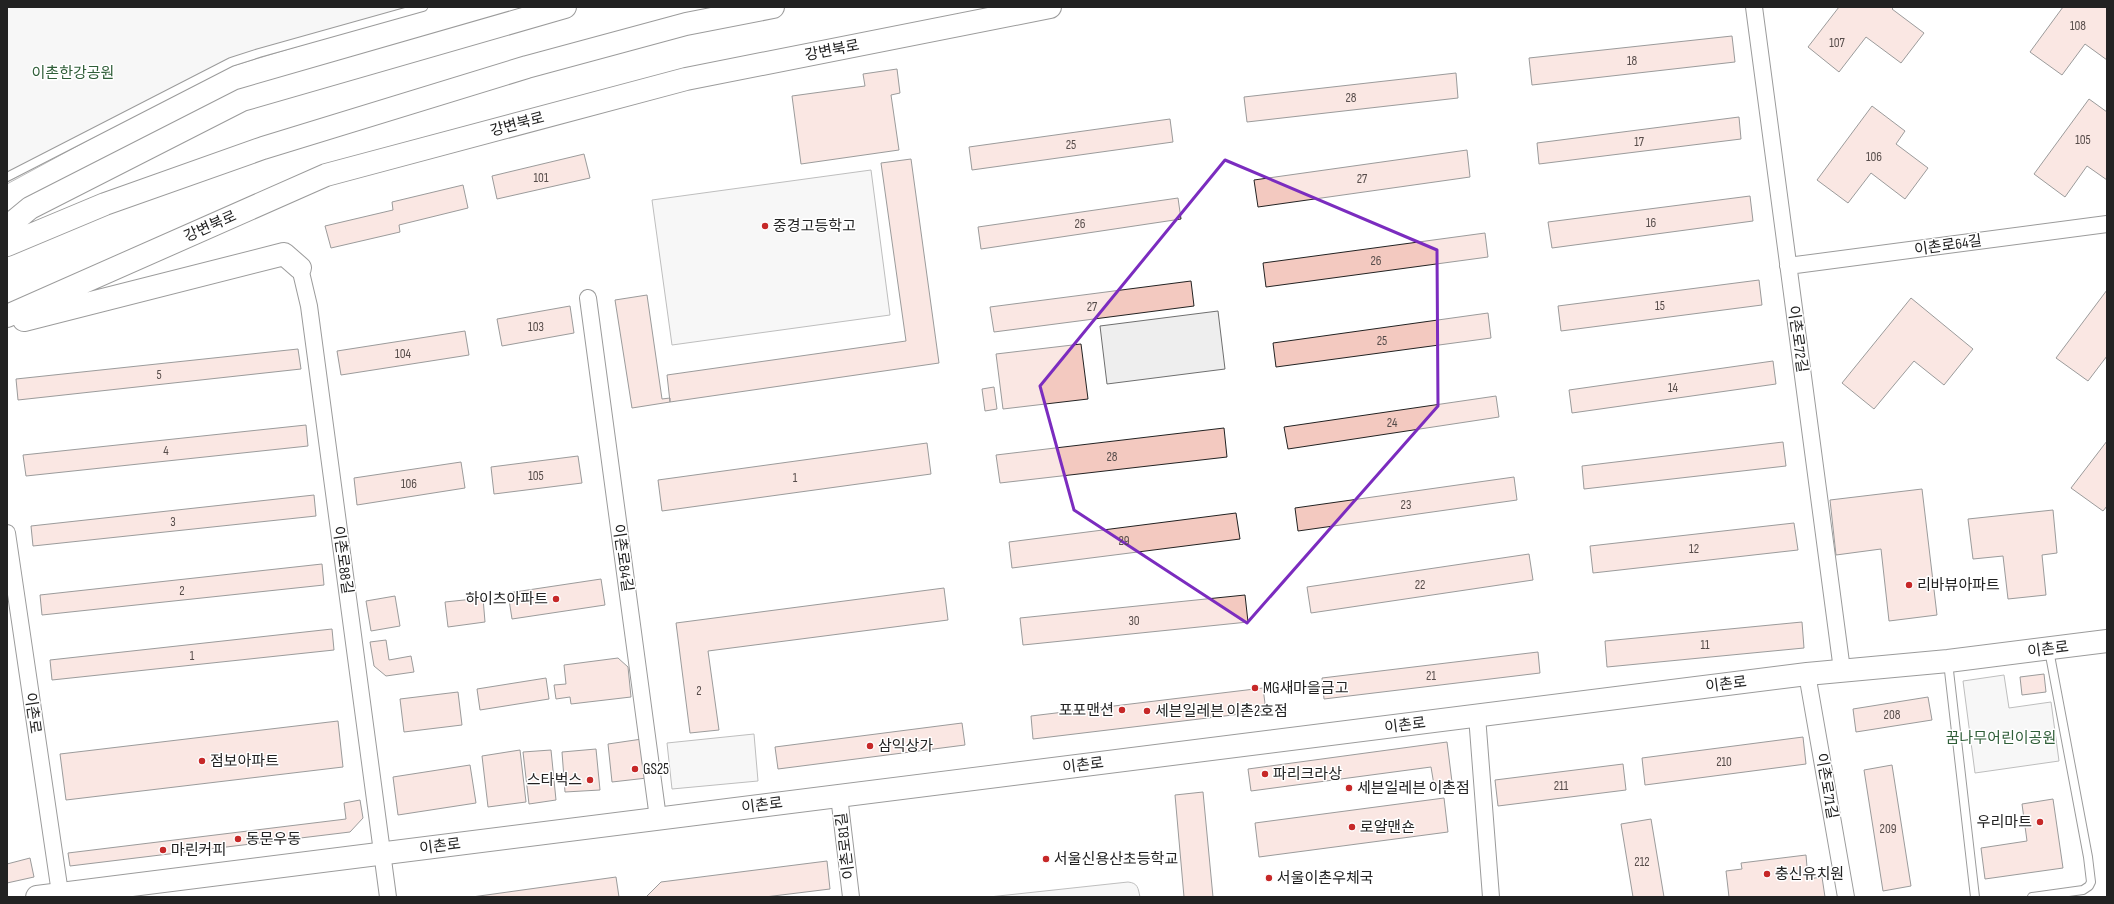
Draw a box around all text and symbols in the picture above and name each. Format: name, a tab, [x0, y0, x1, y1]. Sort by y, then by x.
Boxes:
house number: 108	[2070, 18, 2086, 34]
house number: 107	[1829, 35, 1846, 51]
street label: 강변북로	[803, 36, 861, 65]
house number: 18	[1627, 53, 1637, 69]
park label: 이촌한강공원	[32, 64, 114, 83]
house number: 28	[1345, 90, 1357, 106]
street label: 강변북로	[488, 108, 546, 141]
house number: 105	[2075, 132, 2091, 148]
house number: 17	[1634, 134, 1645, 150]
house number: 25	[1066, 137, 1076, 153]
house number: 106	[1866, 149, 1882, 165]
house number: 101	[534, 170, 549, 186]
house number: 27	[1357, 171, 1368, 187]
street label: 강변북로	[181, 207, 239, 246]
house number: 16	[1646, 215, 1656, 231]
house number: 26	[1074, 216, 1086, 232]
place label: 중경고등학고	[773, 217, 856, 236]
marker: 중경고등학고	[760, 221, 770, 231]
street label: 이촌로64길	[1913, 231, 1983, 260]
house number: 26	[1370, 253, 1382, 269]
house number: 15	[1655, 298, 1665, 314]
house number: 27	[1087, 299, 1098, 315]
street label: 이촌로72길	[1783, 304, 1812, 374]
house number: 103	[528, 319, 544, 335]
house number: 25	[1377, 333, 1387, 349]
house number: 104	[395, 346, 411, 362]
house number: 5	[156, 367, 162, 383]
house number: 14	[1668, 380, 1679, 396]
house number: 24	[1387, 415, 1398, 431]
house number: 4	[163, 443, 169, 459]
house number: 28	[1106, 449, 1118, 465]
house number: 105	[528, 468, 544, 484]
house number: 1	[793, 470, 798, 486]
house number: 106	[401, 476, 417, 492]
house number: 23	[1401, 497, 1411, 513]
house number: 3	[170, 514, 176, 530]
street label: 이촌로84길	[608, 523, 637, 593]
street label: 이촌로88길	[328, 525, 357, 595]
house number: 29	[1118, 533, 1130, 549]
house number: 12	[1689, 541, 1699, 557]
place label: 리바뷰아파트	[1917, 576, 2000, 595]
house number: 22	[1415, 577, 1425, 593]
marker: 리바뷰아파트	[1904, 580, 1914, 590]
house number: 2	[179, 583, 185, 599]
place label: 하이츠아파트	[465, 590, 548, 609]
marker: 하이츠아파트	[551, 594, 561, 604]
house number: 30	[1128, 613, 1140, 629]
house number: 11	[1700, 637, 1710, 653]
street label: 이촌로	[2026, 638, 2070, 661]
house number: 1	[190, 648, 195, 664]
house number: 21	[1426, 668, 1436, 684]
street label: 이촌로	[1704, 673, 1748, 696]
place label: MG새마을금고	[1263, 679, 1349, 698]
house number: 2	[696, 683, 702, 699]
marker: MG새마을금고	[1250, 683, 1260, 693]
street label: 이촌로	[20, 691, 45, 735]
place label: 포포맨션	[1059, 701, 1114, 720]
place label: 세븐일레븐 이촌2호점	[1155, 702, 1288, 721]
marker: 포포맨션	[1117, 705, 1127, 715]
marker: 세븐일레븐 이촌2호점	[1142, 706, 1152, 716]
house number: 208	[1884, 707, 1901, 723]
street label: 이촌로	[1383, 714, 1427, 737]
park label: 꿈나무어린이공원	[1946, 729, 2056, 748]
place label: 삼익상가	[878, 737, 933, 756]
marker: 삼익상가	[865, 741, 875, 751]
place label: 점보아파트	[210, 752, 279, 771]
street label: 이촌로71길	[1811, 752, 1842, 820]
street label: 이촌로	[1061, 754, 1105, 777]
house number: 210	[1716, 754, 1732, 770]
marker: 점보아파트	[197, 756, 207, 766]
place label: GS25	[643, 760, 669, 779]
marker: GS25	[630, 764, 640, 774]
place label: 파리크라상	[1273, 765, 1342, 784]
marker: 파리크라상	[1260, 769, 1270, 779]
place label: 스타벅스	[527, 771, 582, 790]
marker: 스타벅스	[585, 775, 595, 785]
house number: 211	[1554, 778, 1569, 794]
place label: 세븐일레븐 이촌점	[1357, 779, 1470, 798]
marker: 세븐일레븐 이촌점	[1344, 783, 1354, 793]
street label: 이촌로	[740, 794, 784, 817]
street label: 이촌로81길	[832, 812, 859, 880]
place label: 우리마트	[1977, 813, 2032, 832]
marker: 우리마트	[2035, 817, 2045, 827]
place label: 로얄맨숀	[1360, 818, 1415, 837]
house number: 209	[1880, 821, 1897, 837]
marker: 로얄맨숀	[1347, 822, 1357, 832]
place label: 동문우동	[246, 830, 301, 849]
marker: 동문우동	[233, 834, 243, 844]
street label: 이촌로	[418, 835, 462, 858]
place label: 마린커피	[171, 841, 226, 860]
marker: 마린커피	[158, 845, 168, 855]
place label: 서울신용산초등학교	[1054, 850, 1178, 869]
marker: 서울신용산초등학교	[1041, 854, 1051, 864]
house number: 212	[1634, 854, 1650, 870]
place label: 충신유치원	[1775, 865, 1844, 884]
place label: 서울이촌우체국	[1277, 869, 1374, 888]
marker: 충신유치원	[1762, 869, 1772, 879]
marker: 서울이촌우체국	[1264, 873, 1274, 883]

